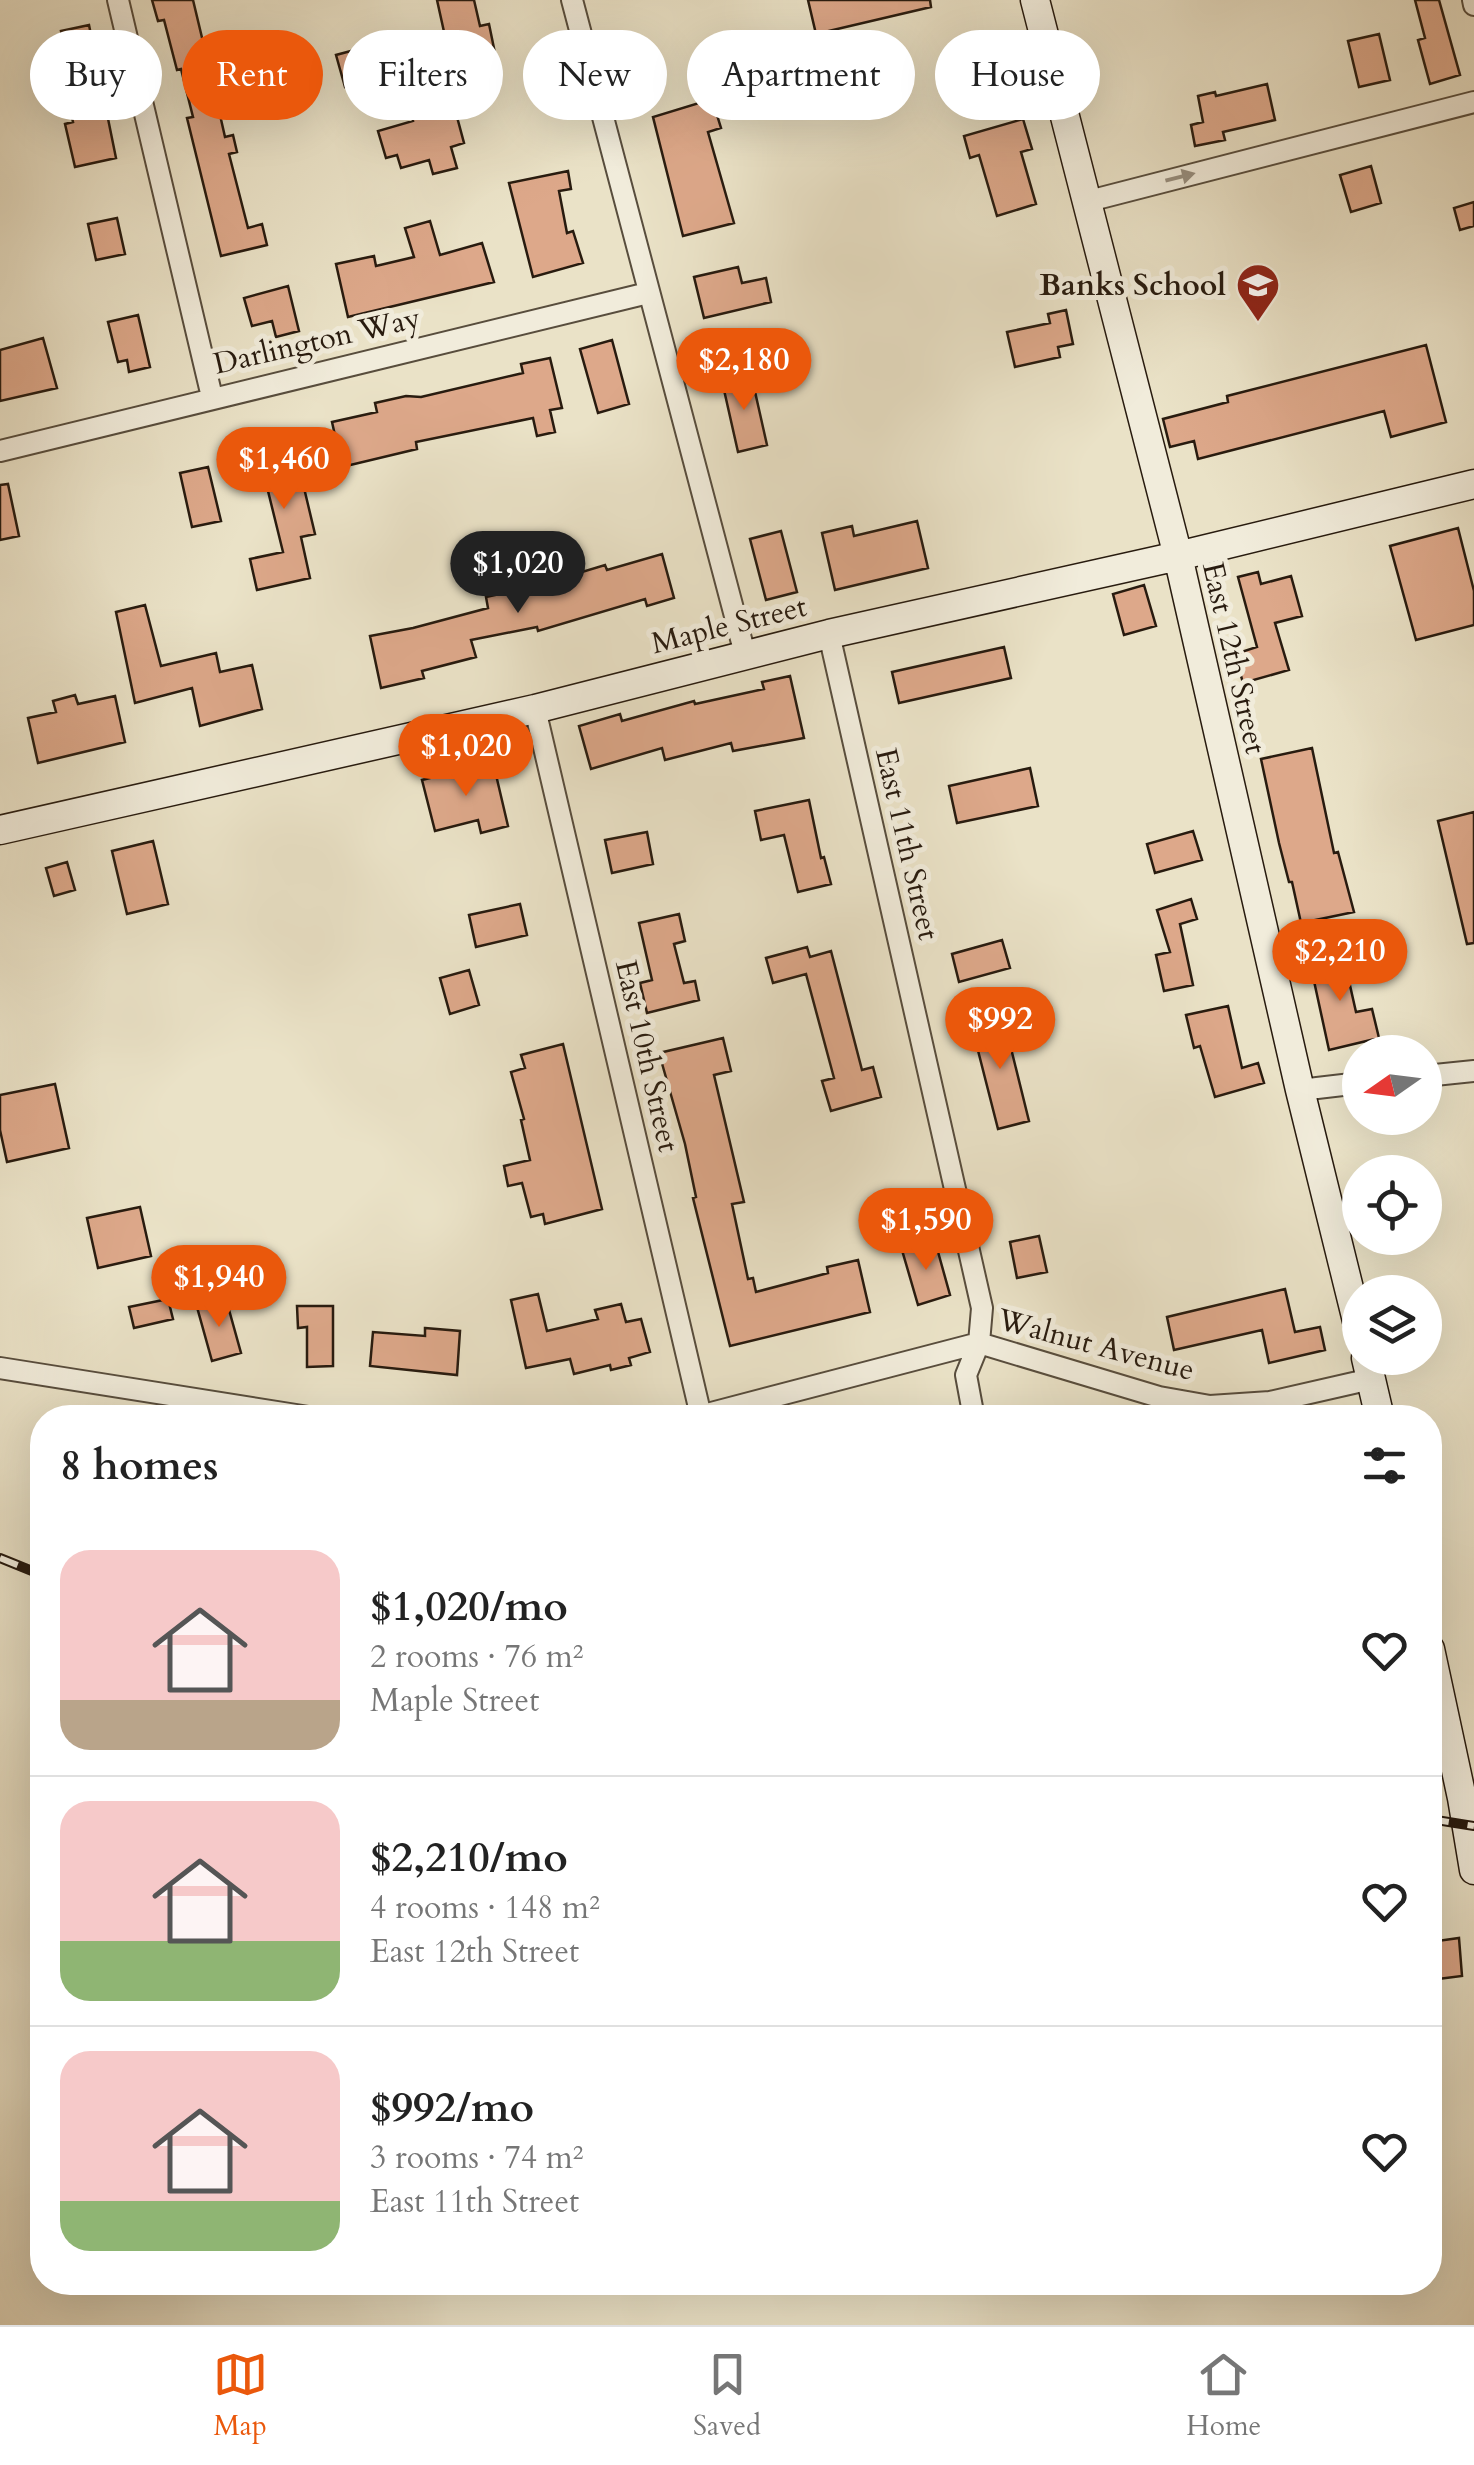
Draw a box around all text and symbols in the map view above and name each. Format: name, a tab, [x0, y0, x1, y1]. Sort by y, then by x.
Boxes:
chip: Buy	[30, 30, 162, 120]
chip: Rent	[182, 30, 323, 120]
chip: Filters	[343, 30, 503, 120]
chip: New	[523, 30, 667, 120]
chip: Apartment	[687, 30, 915, 120]
chip: House	[935, 30, 1100, 120]
one-way arrow	[1165, 169, 1196, 185]
school or university icon: Banks School	[1235, 262, 1281, 323]
place label: Banks School	[1039, 265, 1226, 306]
street label: Darlington Way	[210, 297, 425, 385]
pin: $2,180	[663, 328, 825, 413]
text: $2,180	[698, 338, 790, 382]
pin: $1,460	[203, 427, 365, 512]
text: $1,460	[238, 437, 330, 481]
pin: $1,020	[437, 531, 599, 616]
text: $1,020	[472, 541, 564, 585]
street label: East 12th Street	[1192, 558, 1276, 759]
street label: Maple Street	[647, 586, 811, 664]
pin: $1,020	[385, 714, 547, 799]
text: $1,020	[420, 724, 512, 768]
street label: East 11th Street	[865, 744, 949, 945]
pin: $2,210	[1259, 919, 1421, 1004]
text: $2,210	[1294, 929, 1386, 973]
street label: East 10th Street	[605, 956, 689, 1157]
pin: $992	[941, 987, 1059, 1072]
text: $992	[967, 997, 1033, 1041]
north arrow	[1342, 1035, 1442, 1135]
map controls	[1342, 1035, 1442, 1375]
button: locate	[1342, 1155, 1442, 1255]
pin: $1,590	[845, 1188, 1007, 1273]
text: $1,590	[880, 1198, 972, 1242]
pin: $1,940	[138, 1245, 300, 1330]
text: $1,940	[173, 1255, 265, 1299]
button: layers	[1342, 1275, 1442, 1375]
street label: Walnut Avenue	[992, 1299, 1199, 1391]
text: 8 homes	[60, 1437, 218, 1494]
icon: filters	[1357, 1438, 1412, 1493]
text: $1,020/mo	[370, 1578, 568, 1635]
icon: home	[140, 1590, 260, 1710]
icon: heart	[1357, 1623, 1412, 1678]
text: 2 rooms · 76 m²	[370, 1635, 583, 1679]
text: Maple Street	[370, 1679, 539, 1723]
text: $2,210/mo	[370, 1829, 568, 1886]
icon: home	[140, 1841, 260, 1961]
icon: heart	[1357, 1874, 1412, 1929]
text: 4 rooms · 148 m²	[370, 1886, 600, 1930]
text: East 12th Street	[370, 1930, 579, 1974]
text: $992/mo	[370, 2079, 534, 2136]
icon: home	[140, 2091, 260, 2211]
icon: heart	[1357, 2124, 1412, 2179]
text: 3 rooms · 74 m²	[370, 2136, 583, 2180]
text: East 11th Street	[370, 2180, 579, 2224]
tab: Map	[213, 2347, 268, 2445]
tab: Saved	[693, 2347, 761, 2445]
tab: Home	[1186, 2347, 1261, 2445]

